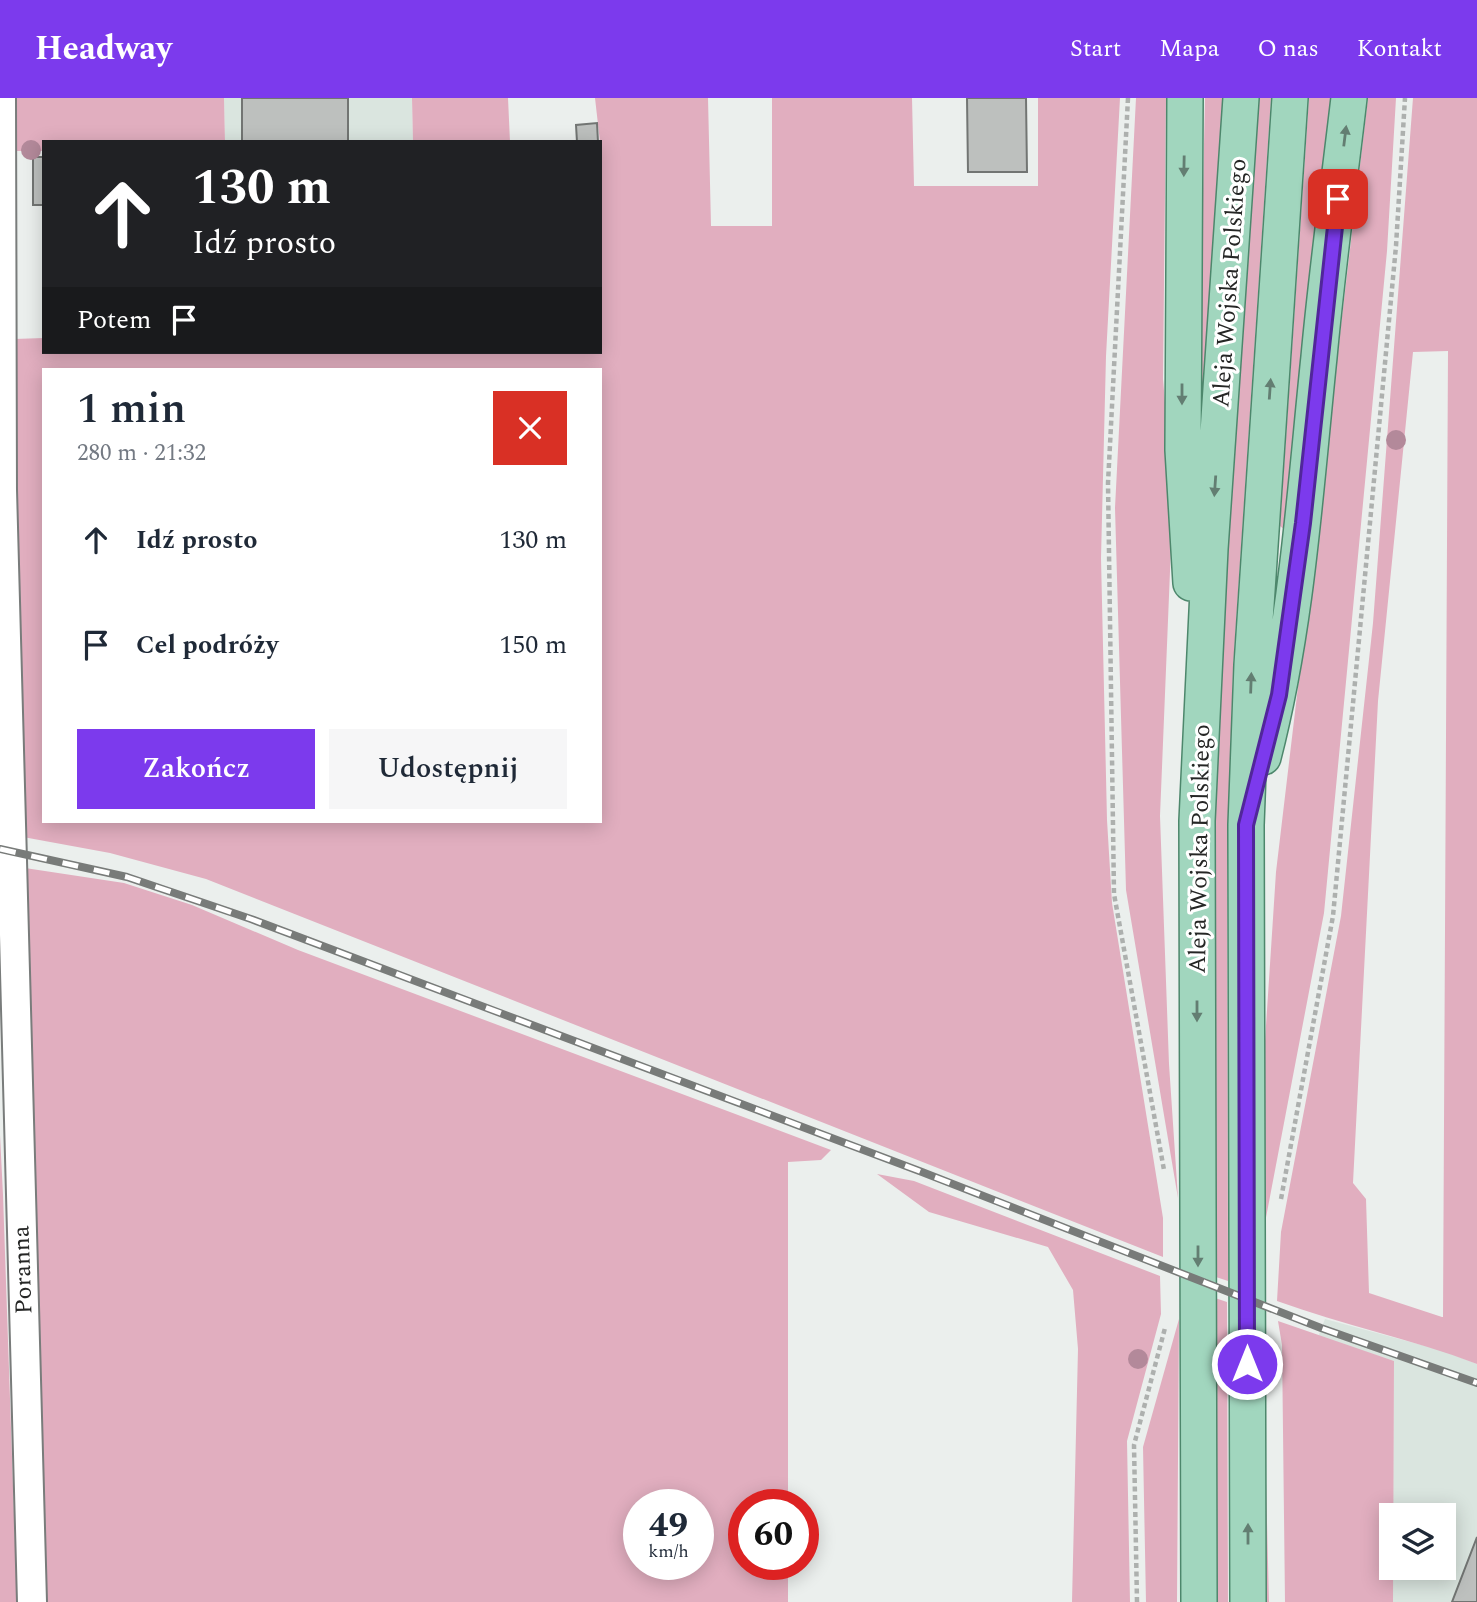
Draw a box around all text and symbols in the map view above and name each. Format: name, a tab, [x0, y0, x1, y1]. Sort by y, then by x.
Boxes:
text: Headway	[35, 24, 172, 74]
text: Start	[1070, 31, 1121, 67]
text: Mapa	[1159, 31, 1219, 67]
text: O nas	[1257, 31, 1319, 67]
text: Kontakt	[1357, 31, 1442, 67]
one-way arrow	[1340, 125, 1351, 147]
text: 130 m	[192, 151, 331, 226]
one-way arrow	[1179, 155, 1190, 177]
street label: Aleja Wojska Polskiego	[1203, 157, 1257, 409]
icon: ahead	[77, 168, 168, 259]
pin	[1308, 169, 1368, 229]
icon: arrive	[1319, 180, 1357, 218]
text: Idź prosto	[192, 219, 336, 268]
text: Potem	[77, 300, 151, 340]
icon: arrive	[165, 301, 203, 339]
text: 1 min	[77, 378, 186, 441]
one-way arrow	[1265, 378, 1276, 400]
one-way arrow	[1177, 383, 1188, 405]
button: close	[493, 391, 567, 465]
text: 280 m · 21:32	[77, 436, 206, 471]
one-way arrow	[1209, 475, 1220, 497]
text: Idź prosto	[136, 520, 257, 560]
text: 130 m	[499, 520, 567, 560]
icon: ahead	[77, 521, 115, 559]
text: Cel podróży	[136, 625, 278, 665]
text: 150 m	[499, 625, 567, 665]
icon: arrive	[77, 626, 115, 664]
one-way arrow	[1246, 672, 1257, 694]
street label: Aleja Wojska Polskiego	[1180, 724, 1220, 974]
button: Zakończ	[77, 729, 315, 809]
button: Udostępnij	[329, 729, 567, 809]
one-way arrow	[1191, 1000, 1203, 1022]
street label: Poranna	[3, 1225, 43, 1315]
one-way arrow	[1192, 1245, 1204, 1267]
position arrow	[1210, 1327, 1284, 1401]
speed limit sign: 60	[728, 1489, 819, 1580]
text: 49	[649, 1499, 688, 1552]
map controls	[1379, 1503, 1456, 1580]
button: layers	[1379, 1503, 1456, 1580]
one-way arrow	[1242, 1523, 1254, 1545]
text: km/h	[648, 1538, 689, 1565]

